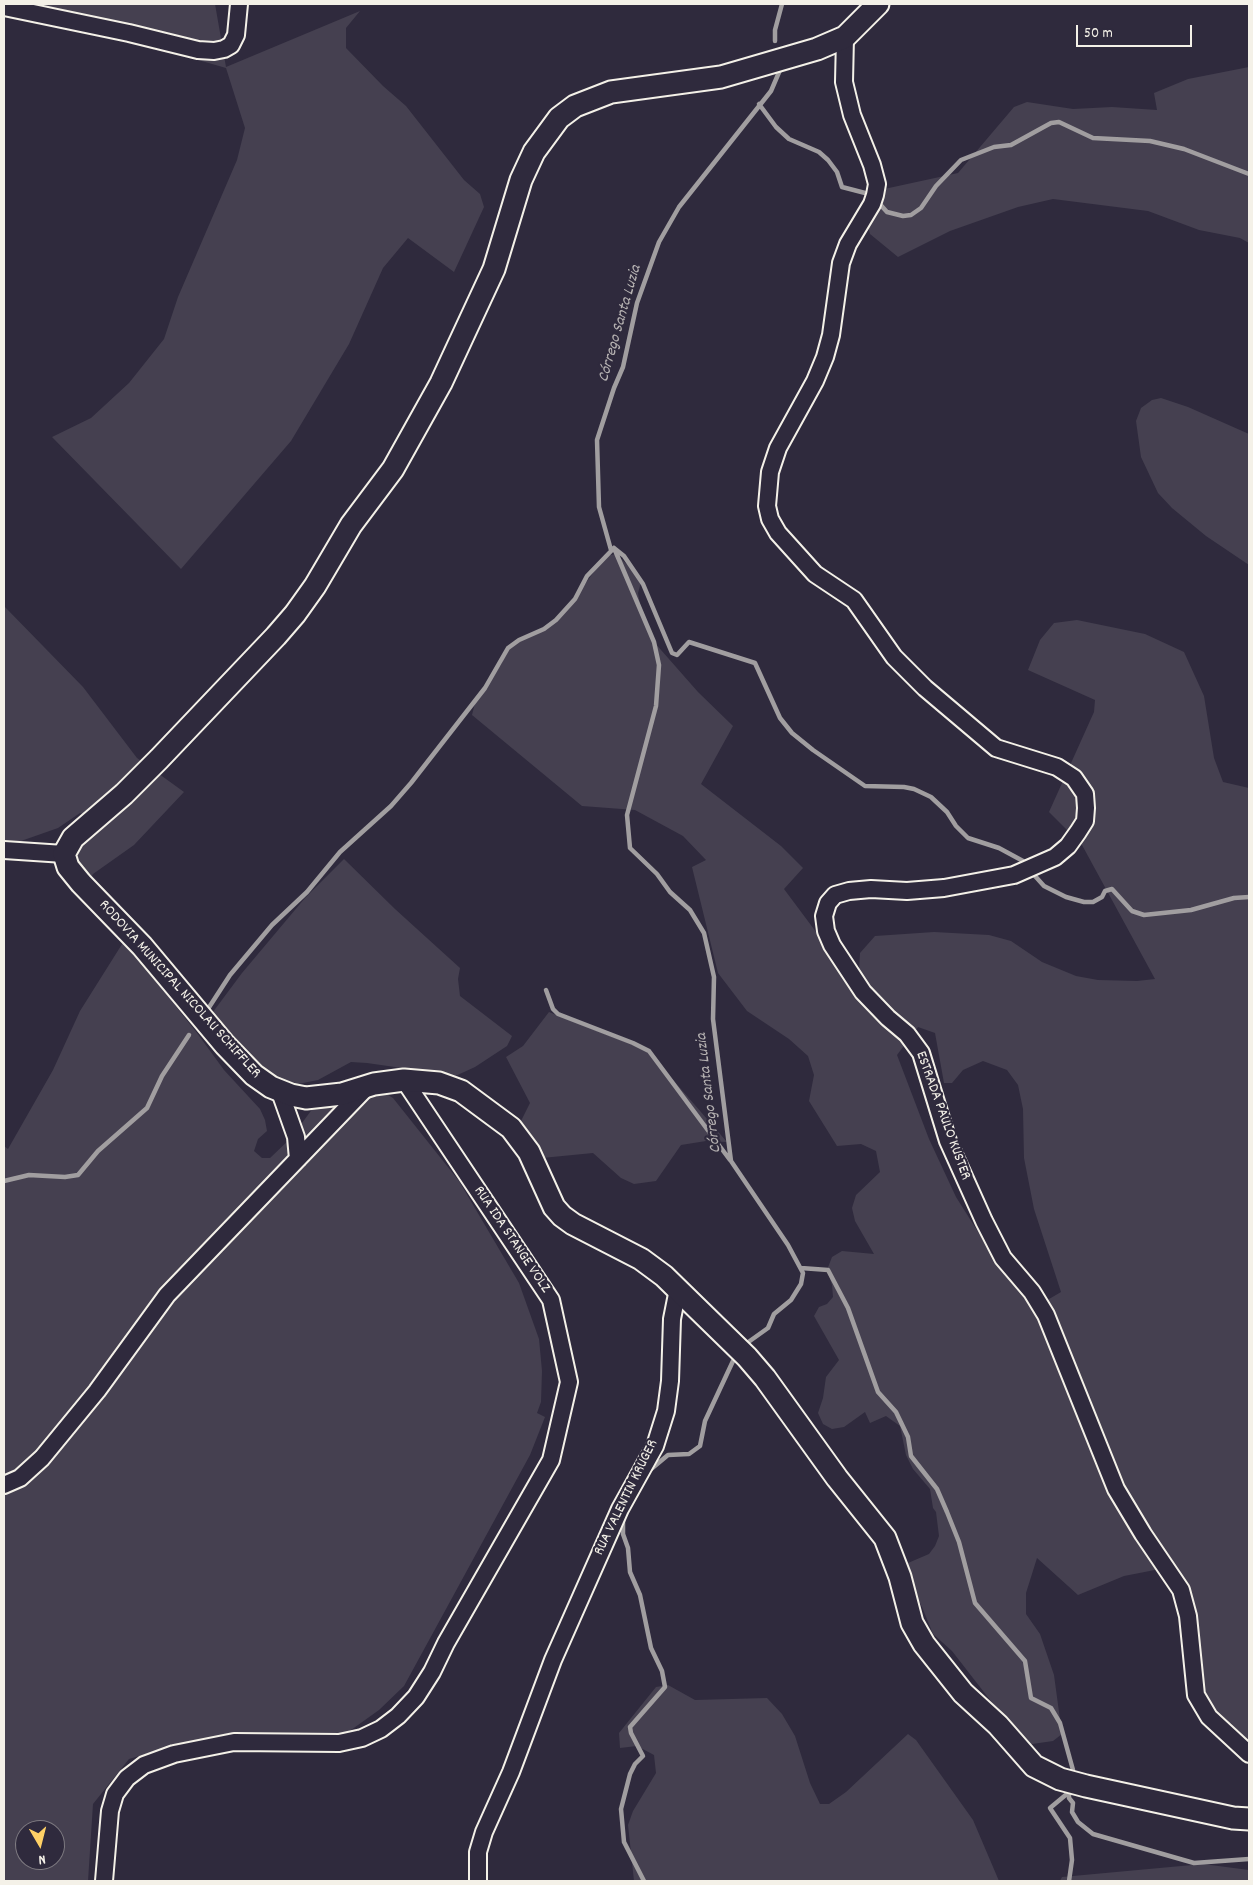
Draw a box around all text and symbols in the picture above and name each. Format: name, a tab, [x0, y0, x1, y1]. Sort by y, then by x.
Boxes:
scale bar	[1078, 15, 1194, 47]
text: 50 m	[1084, 23, 1113, 45]
water label: Córrego Santa Luzia	[595, 263, 647, 385]
street label: RODOVIA MUNICIPAL NICOLAU SCHIFFLER	[94, 897, 264, 1083]
water label: Córrego Santa Luzia	[693, 1032, 727, 1154]
street label: ESTRADA PAULO KUSTER	[910, 1049, 974, 1183]
street label: RUA IDA STANGE VOLZ	[469, 1183, 553, 1297]
street label: RUA VALENTIN KRUGER	[591, 1437, 663, 1559]
north arrow	[15, 1820, 65, 1870]
text: N	[37, 1848, 47, 1869]

